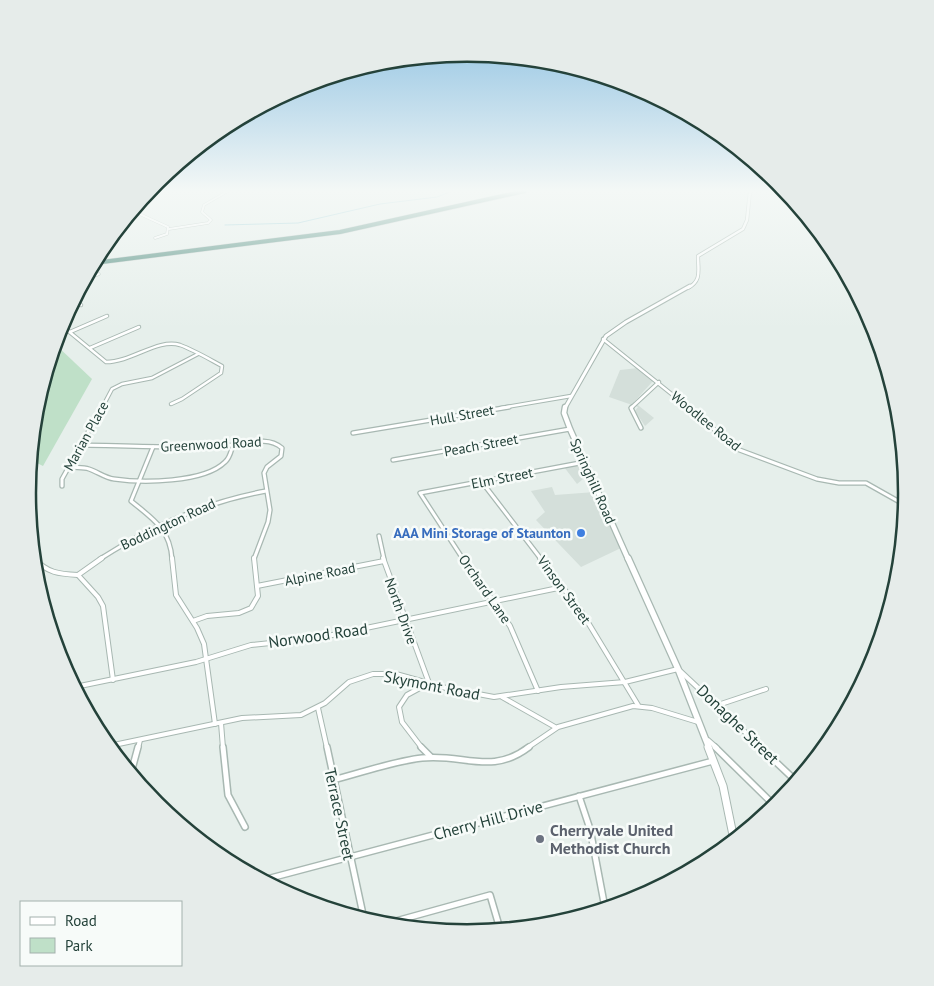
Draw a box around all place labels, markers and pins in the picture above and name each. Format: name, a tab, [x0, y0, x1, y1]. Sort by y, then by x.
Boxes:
place label: AAA Mini Storage of Staunton	[394, 524, 571, 542]
marker: AAA Mini Storage of Staunton	[575, 527, 587, 539]
place label: Cherryvale United Methodist Church	[550, 820, 673, 858]
marker: Cherryvale United Methodist Church	[534, 833, 546, 845]

